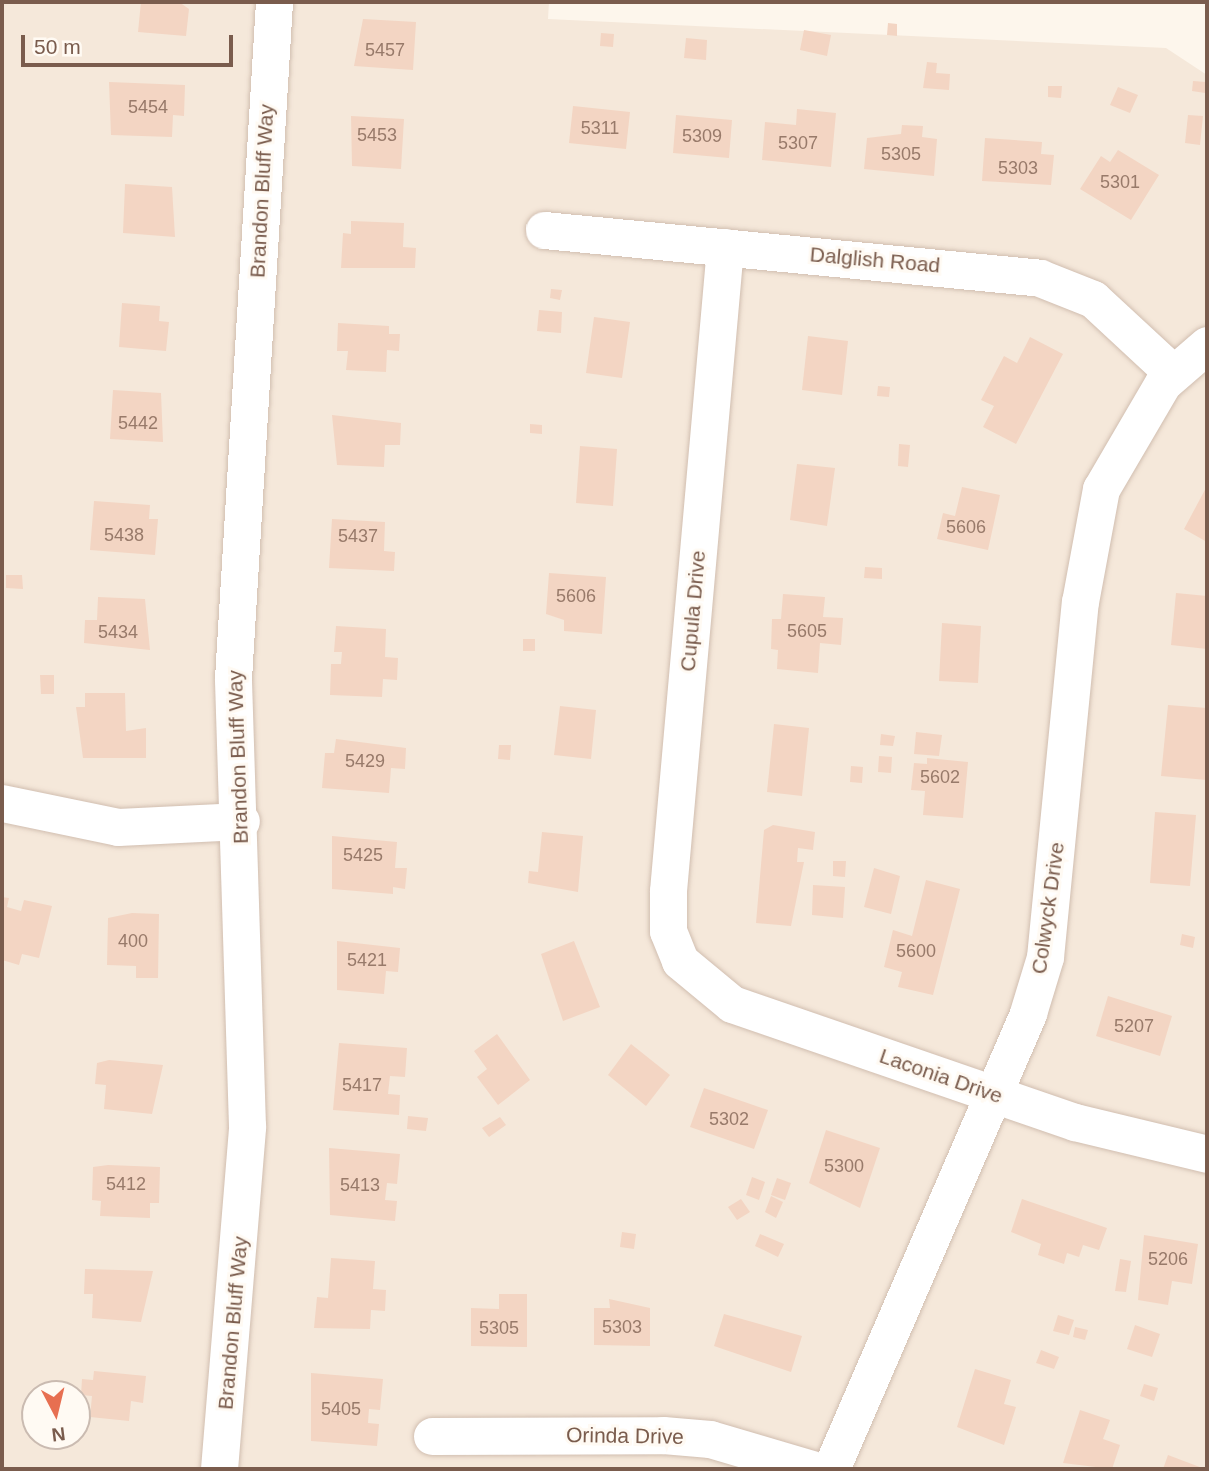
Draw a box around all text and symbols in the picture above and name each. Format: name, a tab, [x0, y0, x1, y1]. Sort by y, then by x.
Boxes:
scale bar	[24, 21, 236, 65]
text: 50 m	[34, 35, 81, 58]
house number: 5457	[365, 39, 405, 61]
house number: 5454	[128, 96, 168, 118]
street label: Brandon Bluff Way	[245, 103, 279, 279]
house number: 5311	[581, 117, 619, 139]
house number: 5453	[357, 124, 397, 146]
house number: 5309	[682, 125, 722, 147]
house number: 5307	[778, 132, 818, 154]
house number: 5305	[881, 143, 921, 165]
house number: 5303	[998, 157, 1038, 179]
house number: 5301	[1100, 171, 1140, 193]
street label: Dalglish Road	[809, 242, 941, 278]
house number: 5442	[118, 412, 158, 434]
house number: 5606	[946, 516, 986, 538]
house number: 5438	[104, 524, 144, 546]
house number: 5437	[338, 525, 378, 547]
street label: Cupula Drive	[675, 549, 711, 673]
house number: 5606	[556, 585, 596, 607]
house number: 5605	[787, 620, 827, 642]
house number: 5434	[98, 621, 138, 643]
street label: Brandon Bluff Way	[222, 670, 254, 844]
house number: 5429	[345, 750, 385, 772]
house number: 5602	[920, 766, 960, 788]
street label: Colwyck Drive	[1026, 840, 1070, 976]
house number: 5425	[343, 844, 383, 866]
house number: 400	[118, 930, 148, 952]
house number: 5600	[896, 940, 936, 962]
house number: 5421	[347, 949, 387, 971]
house number: 5207	[1114, 1015, 1154, 1037]
street label: Laconia Drive	[876, 1043, 1006, 1109]
house number: 5417	[342, 1074, 382, 1096]
house number: 5302	[709, 1108, 749, 1130]
house number: 5300	[824, 1155, 864, 1177]
house number: 5412	[106, 1173, 146, 1195]
house number: 5413	[340, 1174, 380, 1196]
street label: Brandon Bluff Way	[213, 1235, 253, 1411]
house number: 5206	[1148, 1248, 1188, 1270]
house number: 5303	[602, 1316, 642, 1338]
house number: 5305	[479, 1317, 519, 1339]
north arrow	[21, 1380, 91, 1450]
house number: 5405	[321, 1398, 361, 1420]
street label: Orinda Drive	[566, 1422, 684, 1450]
text: N	[50, 1423, 66, 1446]

